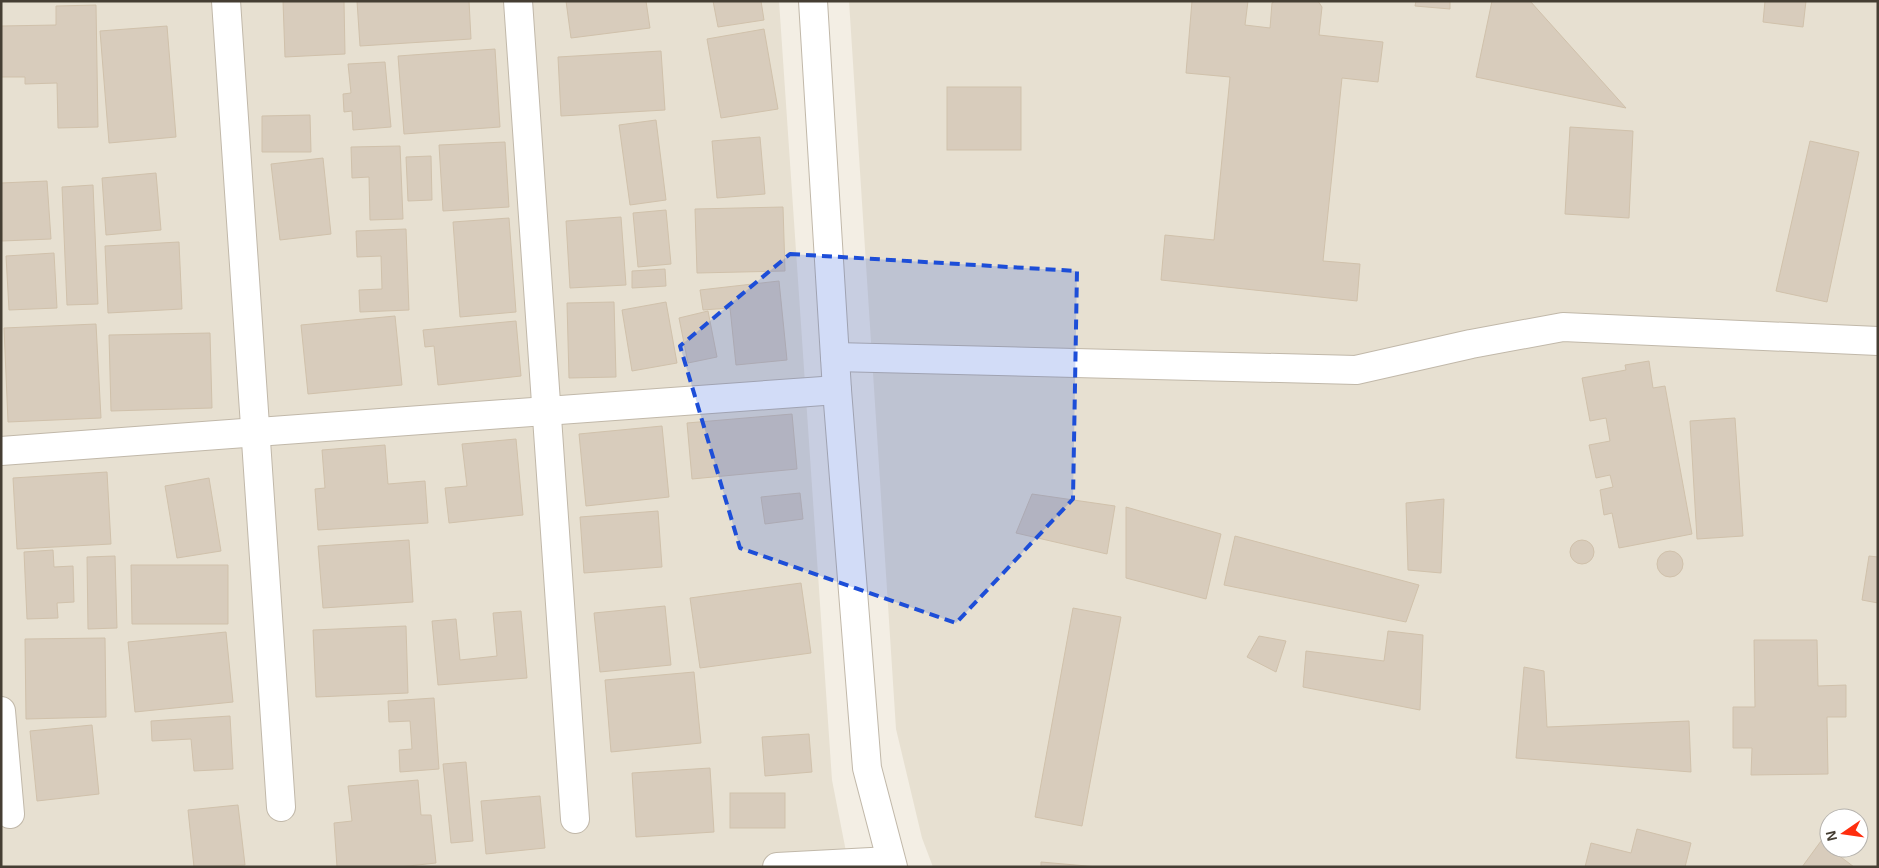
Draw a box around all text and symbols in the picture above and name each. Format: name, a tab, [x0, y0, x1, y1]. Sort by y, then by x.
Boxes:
north arrow	[1819, 808, 1869, 858]
text: N	[1822, 829, 1840, 843]

